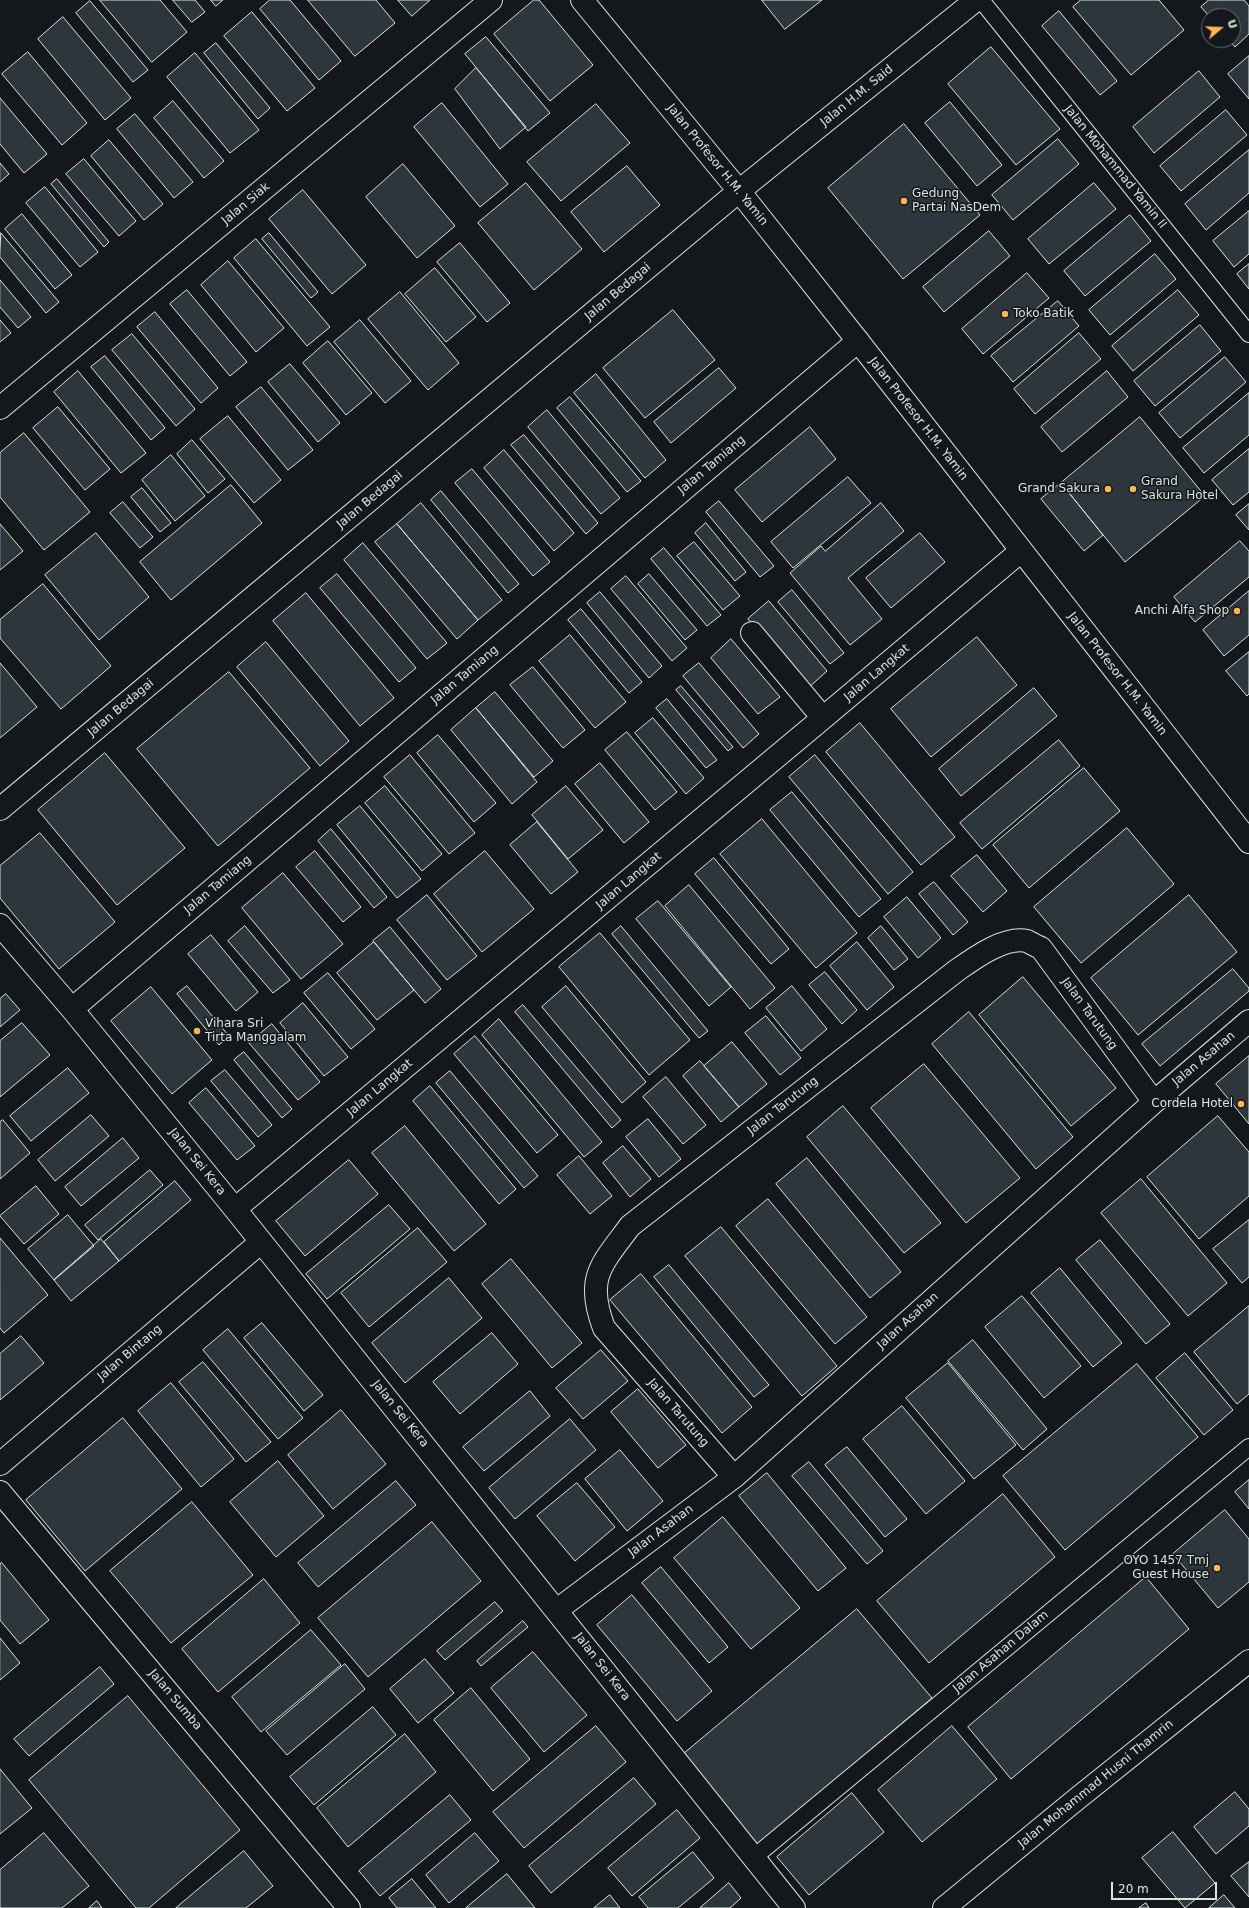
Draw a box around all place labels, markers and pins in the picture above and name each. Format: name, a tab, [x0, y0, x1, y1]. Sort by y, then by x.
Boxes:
place label: Gedung Partai NasDem	[912, 187, 1001, 215]
marker: Gedung Partai NasDem	[899, 196, 909, 206]
place label: Toko Batik	[1013, 307, 1074, 321]
marker: Toko Batik	[1000, 309, 1010, 319]
place label: Grand Sakura Hotel	[1141, 475, 1218, 503]
place label: Grand Sakura	[1018, 482, 1100, 496]
marker: Grand Sakura	[1103, 484, 1113, 494]
marker: Grand Sakura Hotel	[1128, 484, 1138, 494]
place label: Anchi Alfa Shop	[1135, 604, 1229, 618]
marker: Anchi Alfa Shop	[1232, 606, 1242, 616]
place label: Vihara Sri Tirta Manggalam	[205, 1017, 306, 1045]
marker: Vihara Sri Tirta Manggalam	[192, 1026, 202, 1036]
place label: Cordela Hotel	[1151, 1097, 1233, 1111]
marker: Cordela Hotel	[1236, 1099, 1246, 1109]
place label: OYO 1457 Tmj Guest House	[1124, 1554, 1209, 1582]
marker: OYO 1457 Tmj Guest House	[1212, 1563, 1222, 1573]

